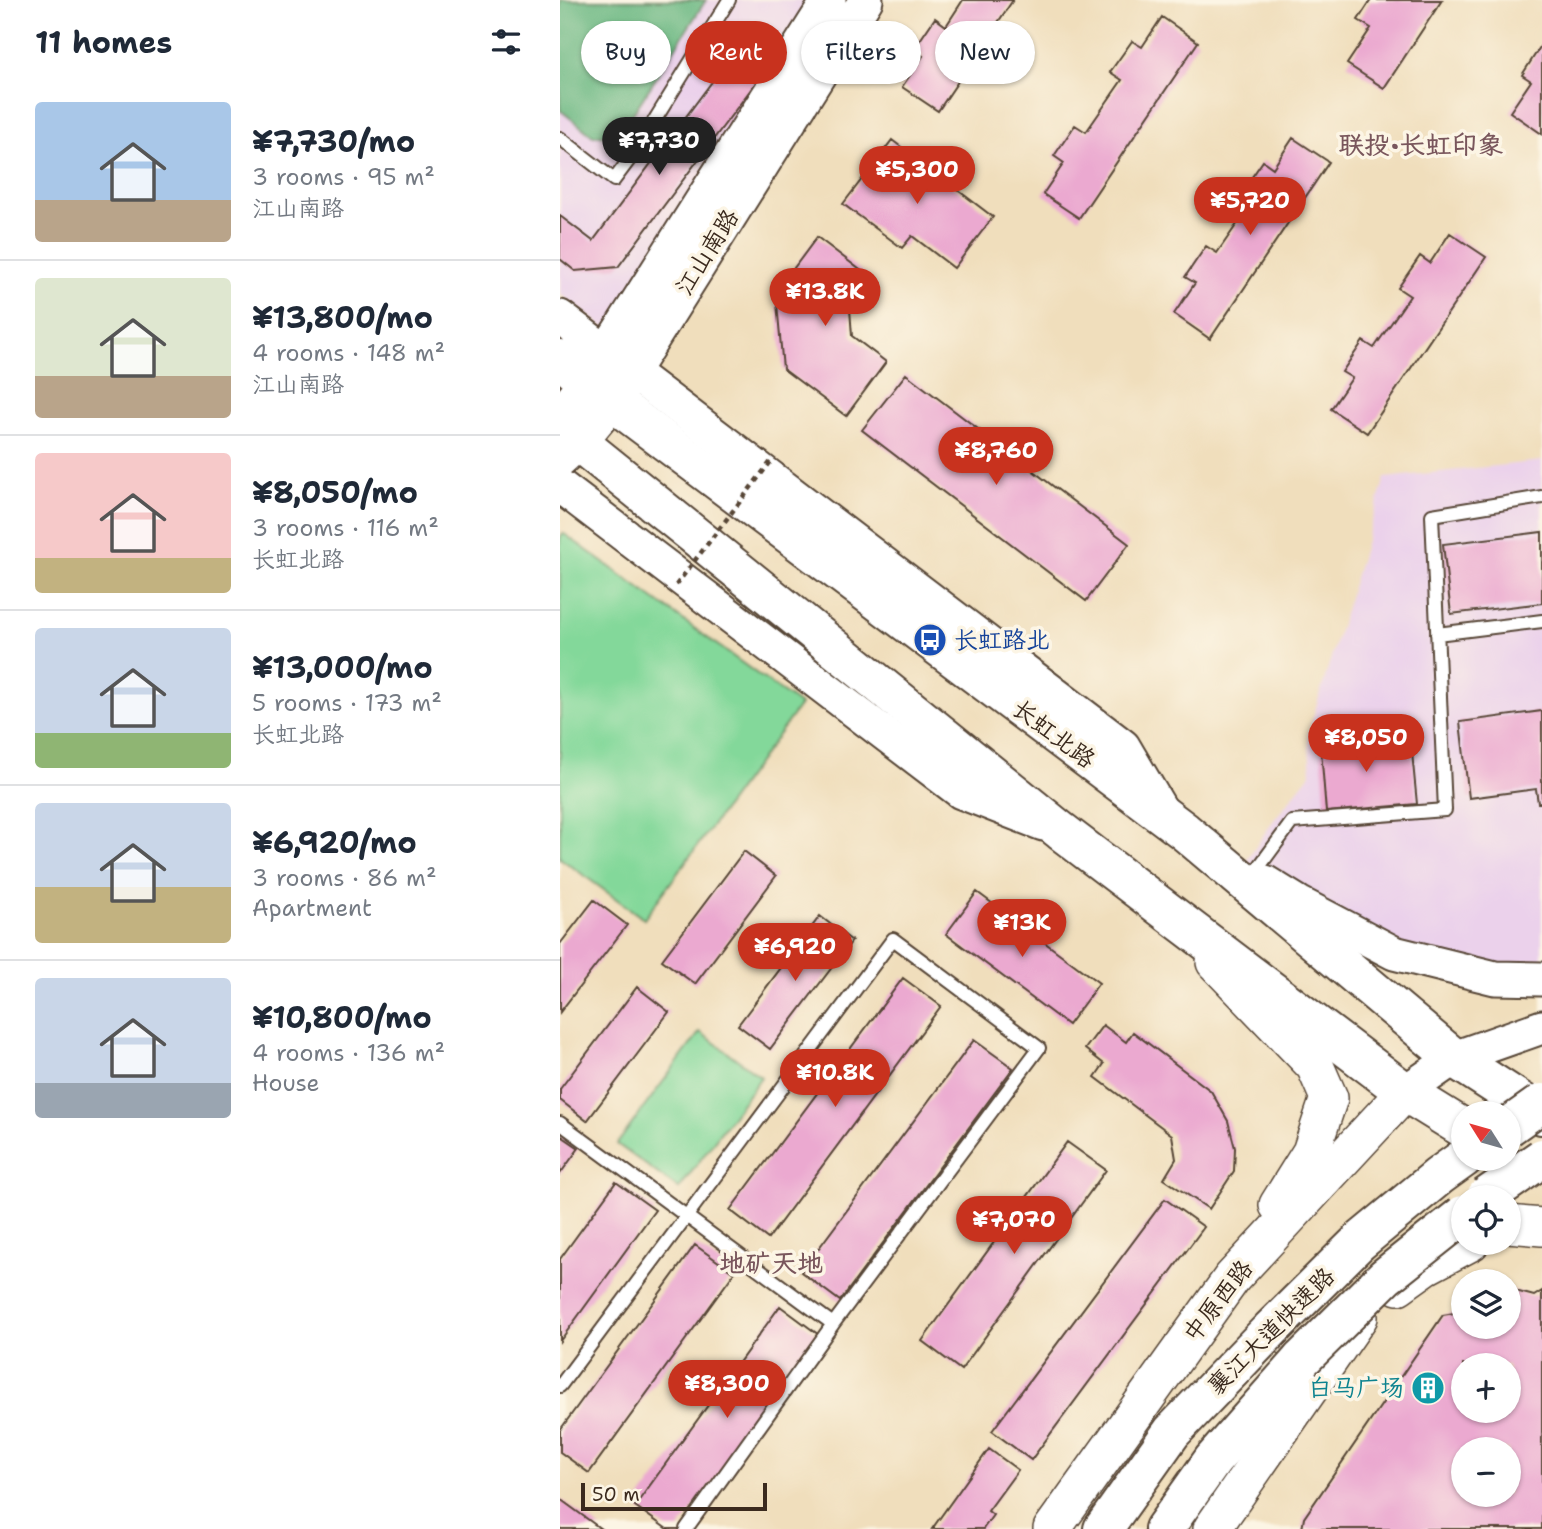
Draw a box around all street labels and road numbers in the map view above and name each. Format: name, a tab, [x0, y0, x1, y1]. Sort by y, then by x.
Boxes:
street label: 江山南路	[668, 203, 746, 301]
street label: 长虹北路	[1006, 692, 1102, 776]
street label: 中原西路	[1176, 1253, 1260, 1349]
street label: 襄江大道快速路	[1200, 1260, 1342, 1402]

